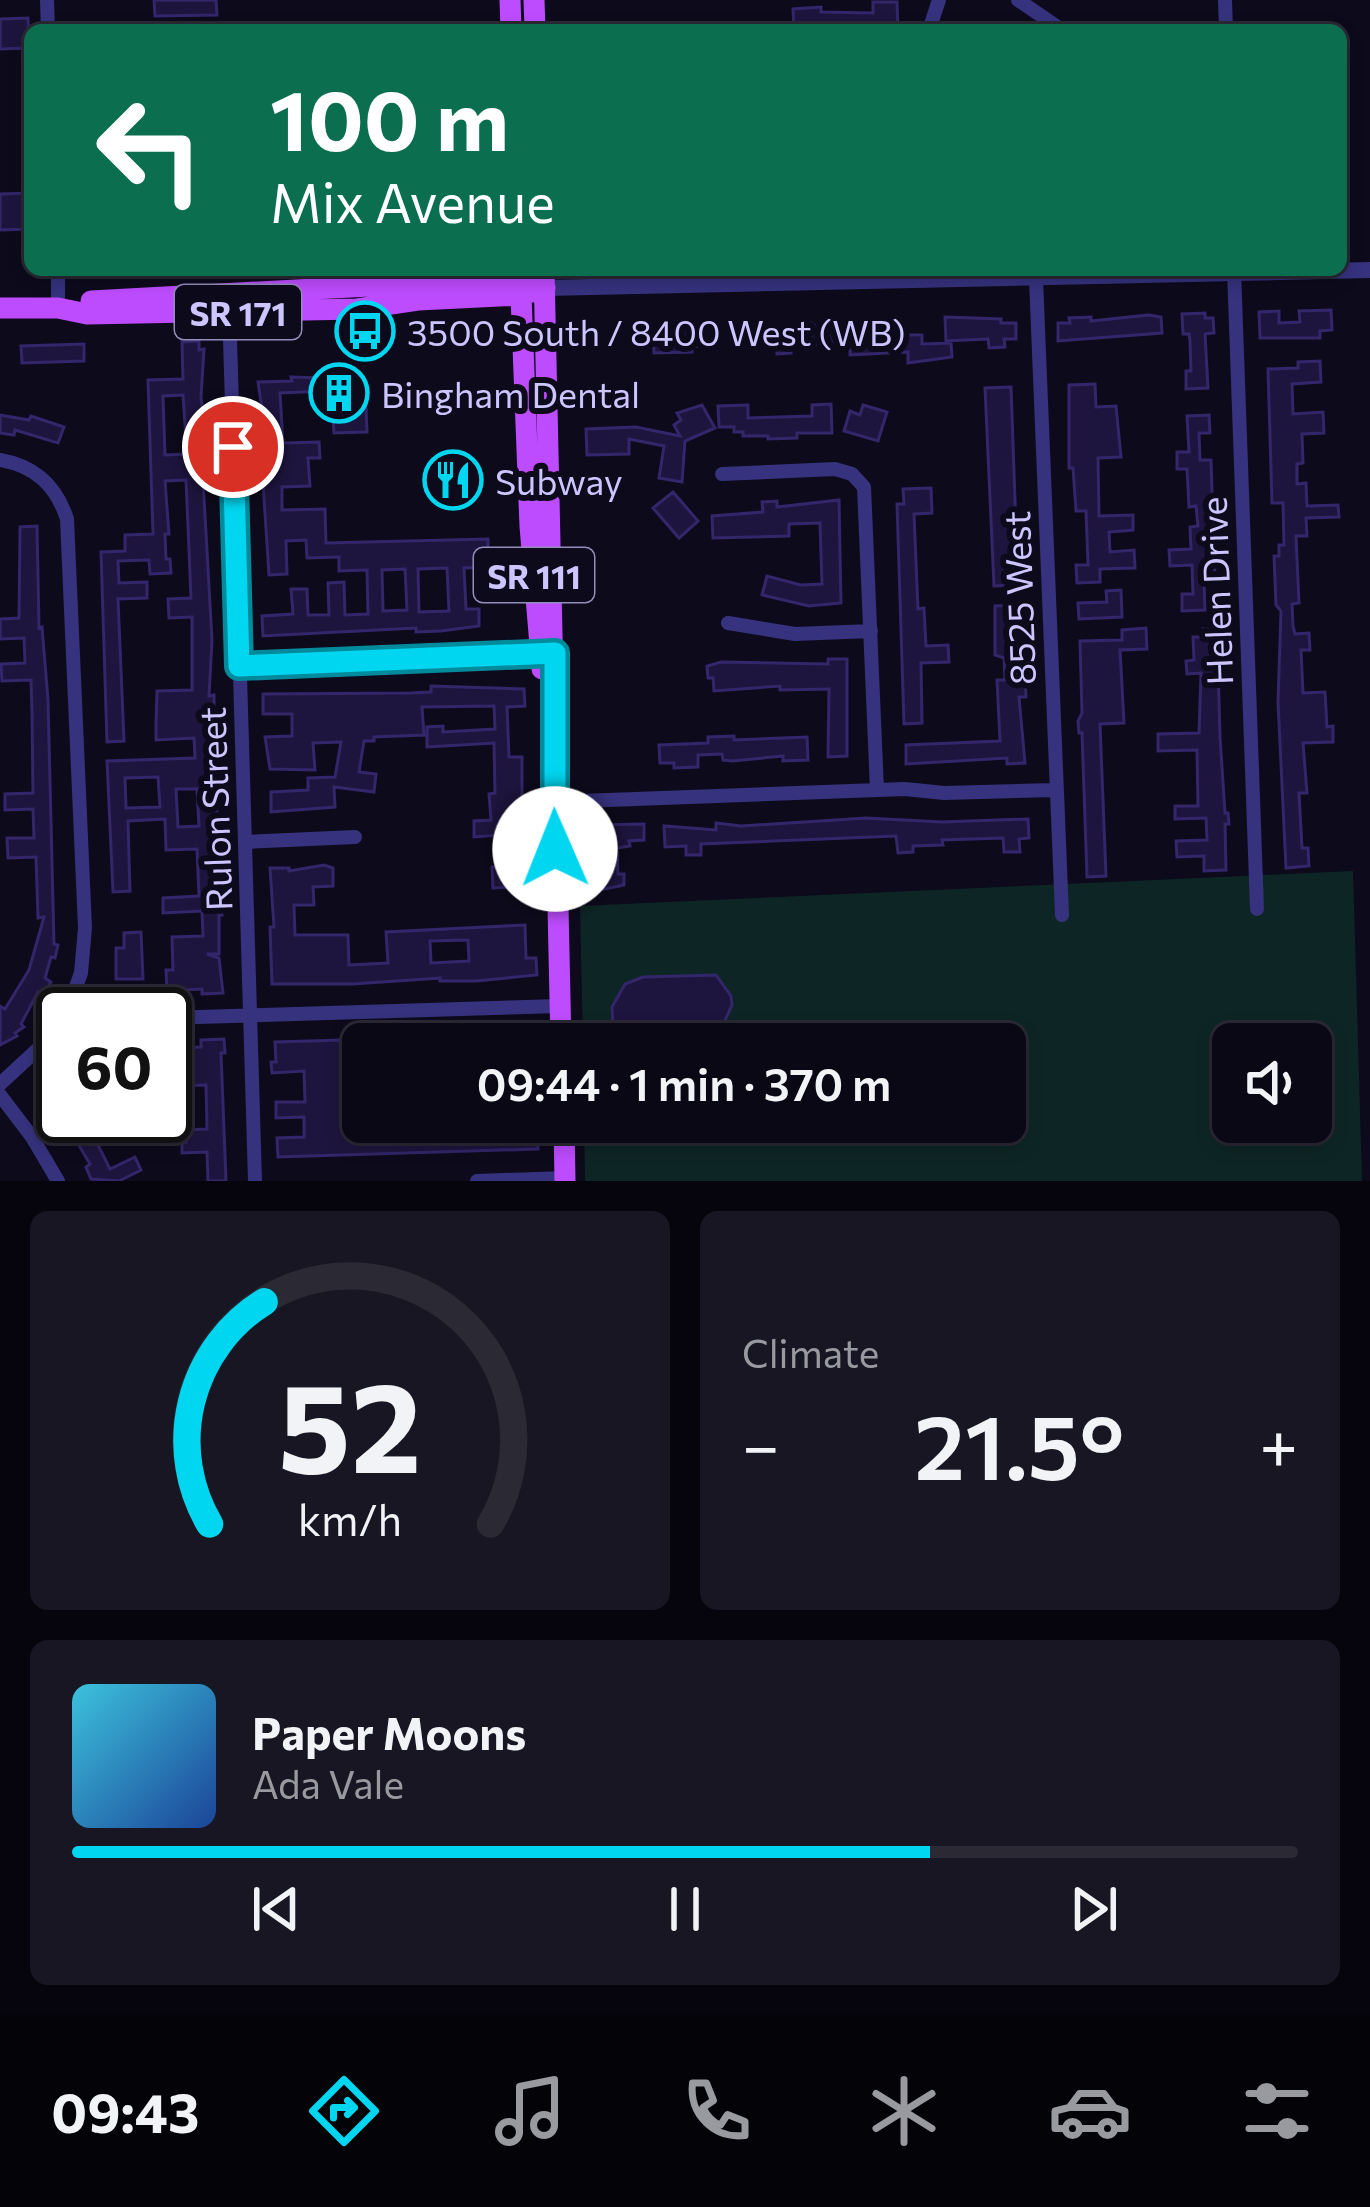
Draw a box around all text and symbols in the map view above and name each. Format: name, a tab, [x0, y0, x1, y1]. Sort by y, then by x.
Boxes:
text: 100 m	[270, 66, 509, 168]
icon: left	[72, 72, 228, 228]
text: Mix Avenue	[270, 168, 555, 234]
road number: SR 171	[175, 285, 301, 339]
bus stop icon: 3500 South / 8400 West (WB)	[334, 300, 396, 362]
place label: 3500 South / 8400 West (WB)	[407, 309, 906, 353]
building icon: Bingham Dental	[308, 362, 370, 424]
place label: Bingham Dental	[381, 371, 640, 415]
pin	[182, 396, 284, 498]
icon: arrive	[200, 414, 266, 480]
restaurant icon: Subway	[422, 449, 484, 511]
place label: Subway	[495, 458, 623, 502]
street label: Helen Drive	[1190, 496, 1240, 686]
street label: 8525 West	[993, 510, 1043, 686]
road number: SR 111	[474, 548, 594, 602]
street label: Rulon Street	[188, 706, 240, 912]
position arrow	[492, 786, 618, 912]
speed limit sign: 60	[36, 987, 192, 1143]
map controls	[1212, 1023, 1332, 1143]
button: sound	[1212, 1023, 1332, 1143]
text: 09:44 · 1 min · 370 m	[477, 1055, 891, 1110]
text: Climate	[742, 1328, 879, 1376]
text: 52	[278, 1346, 422, 1499]
text: 21.5°	[914, 1388, 1125, 1499]
text: −	[742, 1403, 780, 1484]
text: +	[1259, 1403, 1298, 1484]
text: km/h	[298, 1491, 402, 1544]
text: Paper Moons	[252, 1704, 526, 1759]
text: Ada Vale	[252, 1759, 404, 1807]
icon: previous	[243, 1876, 309, 1942]
icon: pause	[652, 1876, 718, 1942]
icon: next	[1061, 1876, 1127, 1942]
icon: directions	[302, 2069, 386, 2153]
icon: music	[488, 2069, 572, 2153]
icon: phone	[675, 2069, 759, 2153]
icon: climate	[862, 2069, 946, 2153]
icon: car	[1048, 2069, 1132, 2153]
icon: filters	[1235, 2069, 1319, 2153]
text: 09:43	[51, 2078, 199, 2144]

